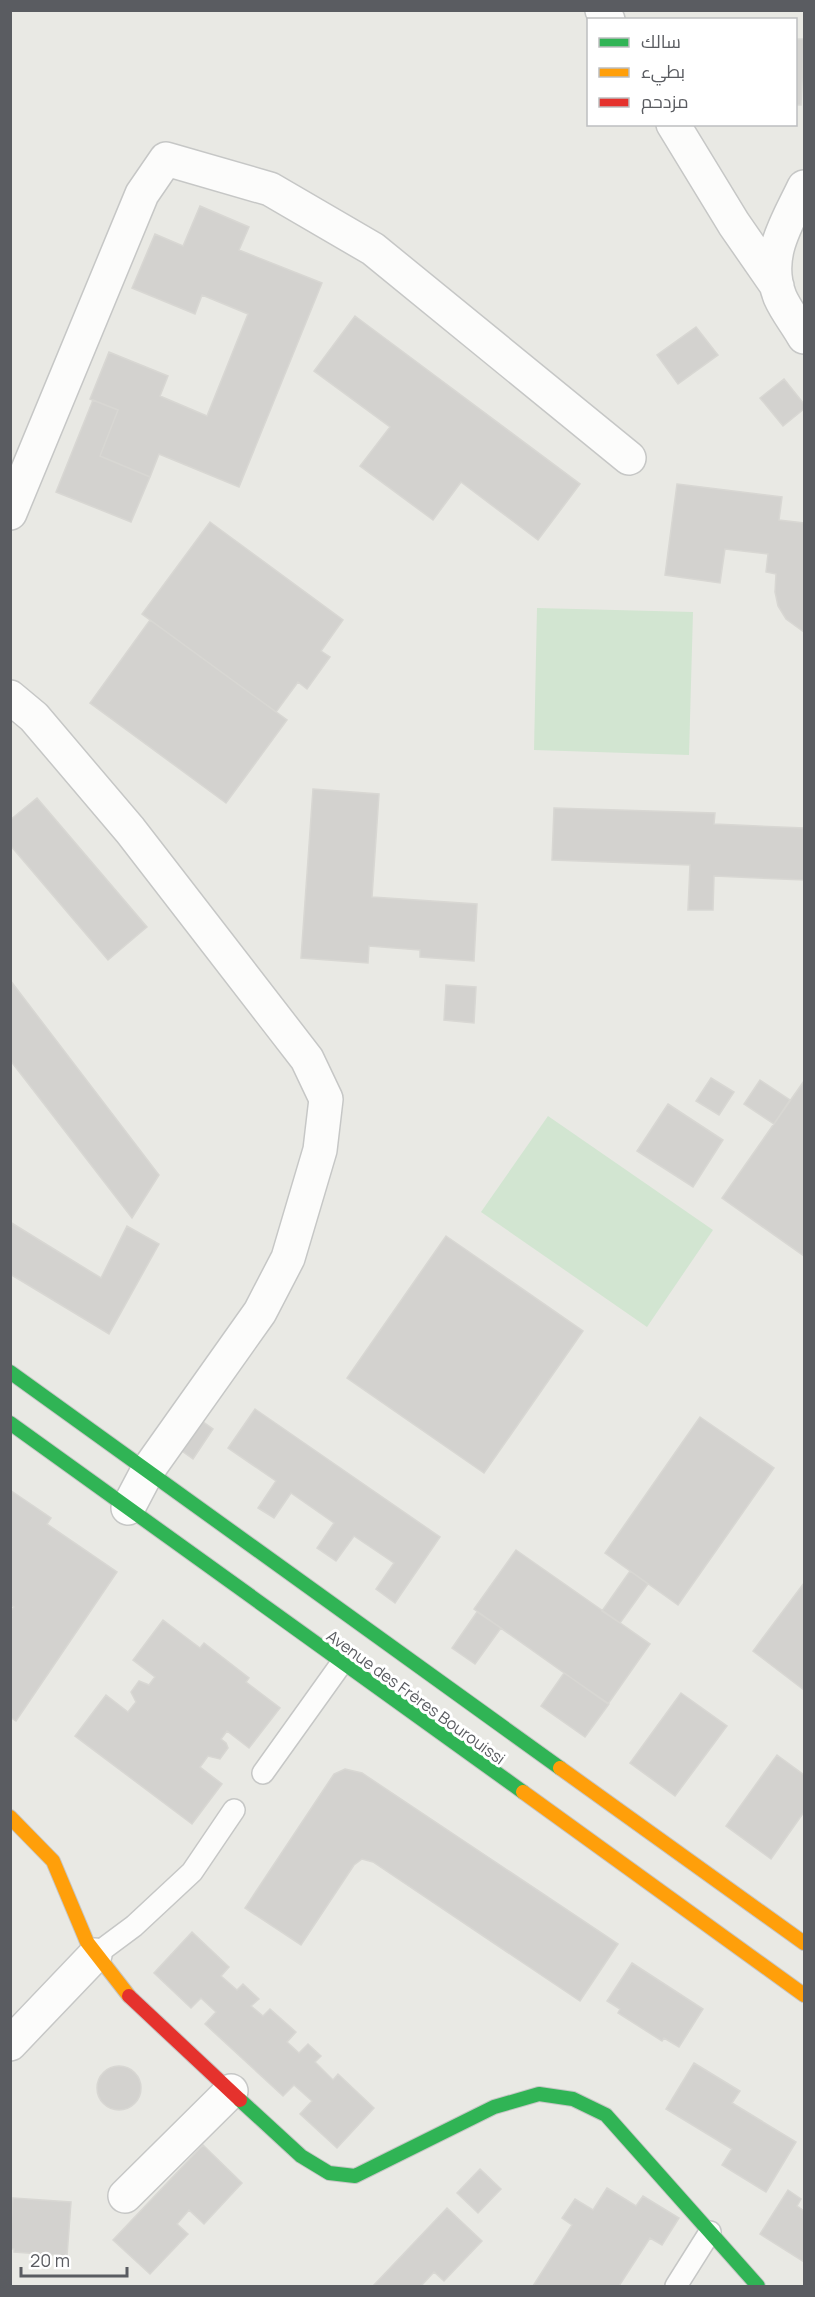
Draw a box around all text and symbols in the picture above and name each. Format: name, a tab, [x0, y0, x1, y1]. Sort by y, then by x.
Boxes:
legend	[587, 18, 797, 126]
text: سالك	[641, 29, 681, 53]
text: بطيء	[641, 59, 685, 86]
text: مزدحم	[641, 89, 689, 114]
street label: Avenue des Frères Bourouissi	[322, 1625, 510, 1769]
scale bar	[21, 2240, 128, 2278]
text: 20 m	[30, 2248, 70, 2272]

